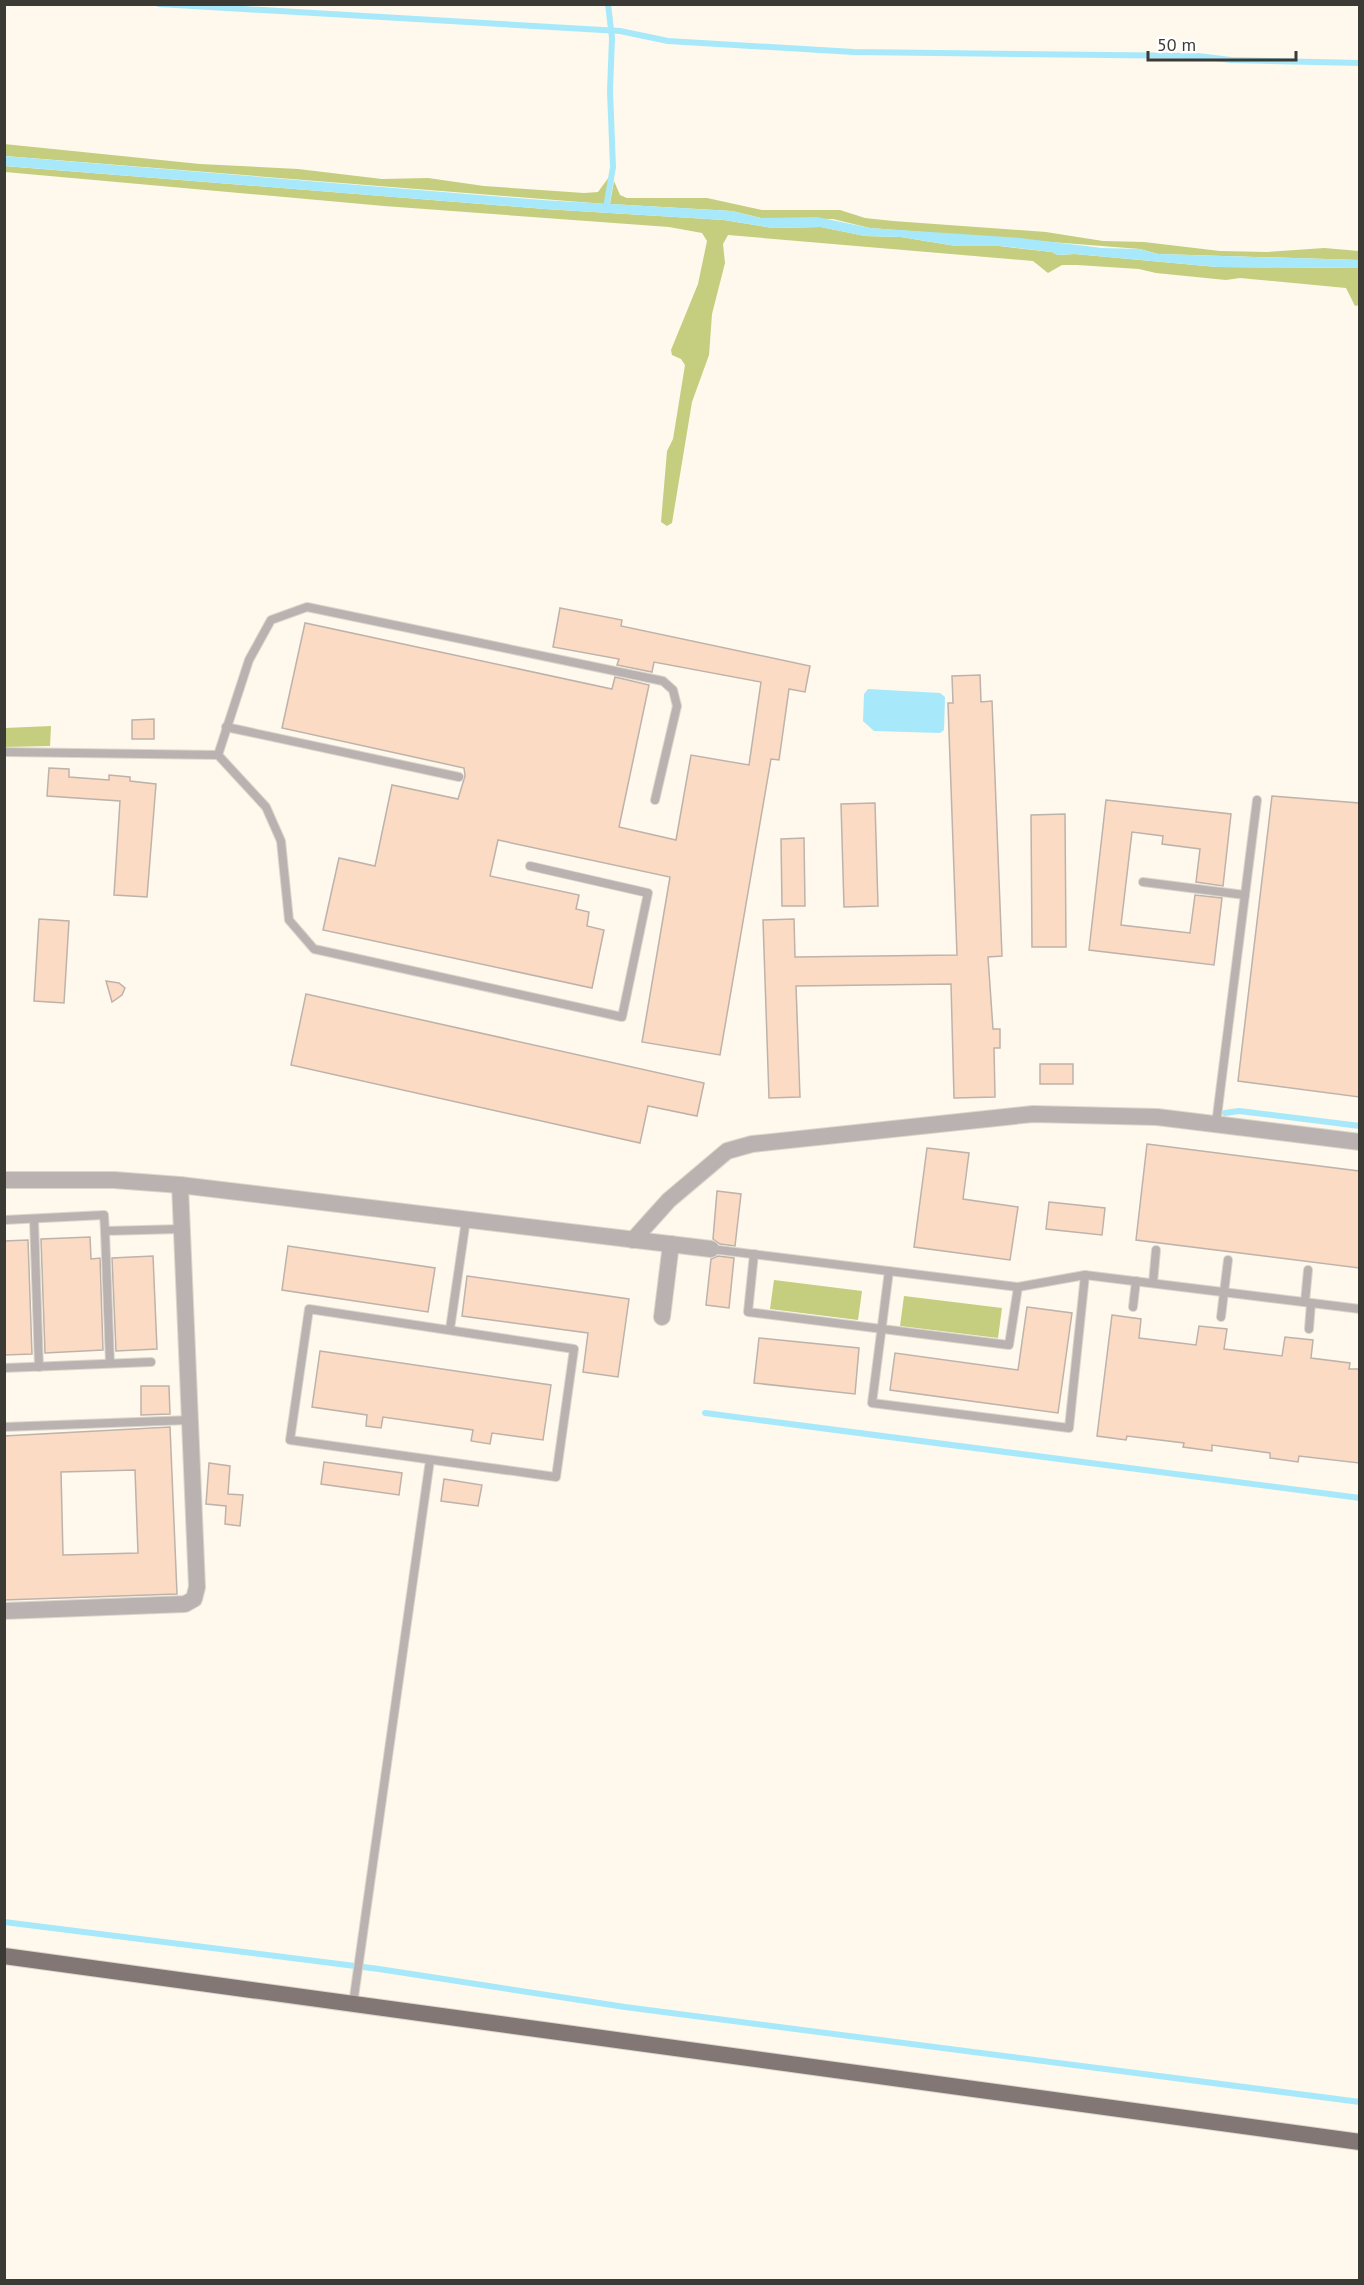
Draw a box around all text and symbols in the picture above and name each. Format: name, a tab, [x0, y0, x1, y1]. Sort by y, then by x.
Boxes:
scale bar	[1148, 24, 1296, 62]
text: 50 m	[1157, 33, 1196, 56]

